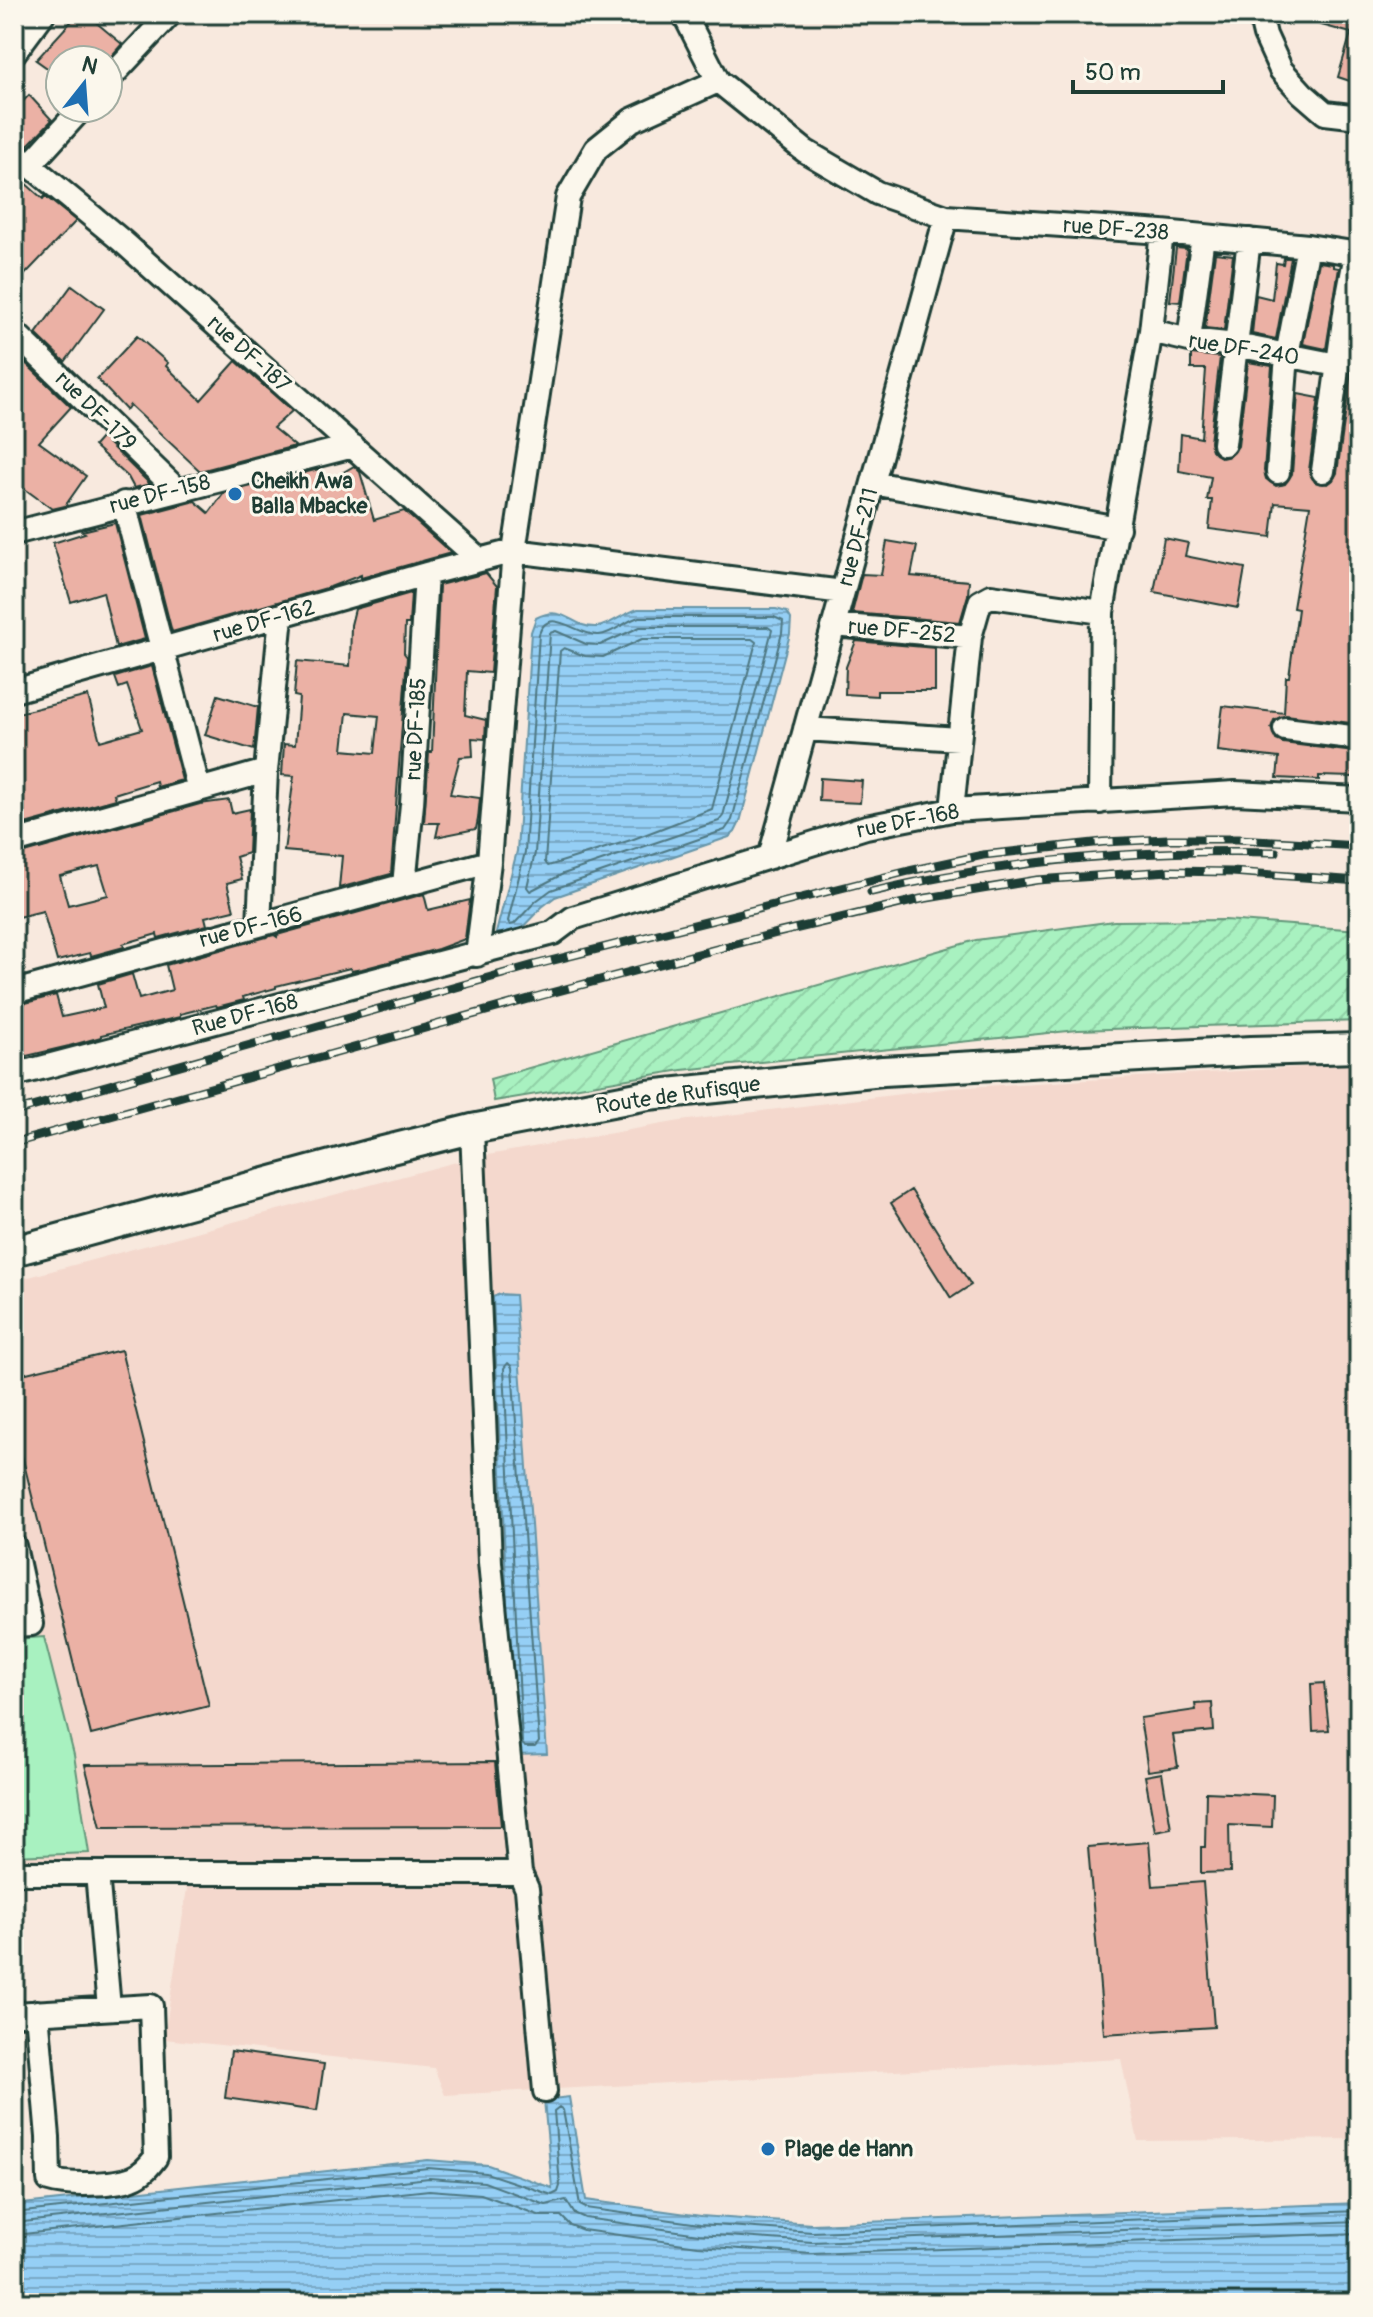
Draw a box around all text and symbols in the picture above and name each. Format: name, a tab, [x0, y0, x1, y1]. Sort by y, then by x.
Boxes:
north arrow	[44, 44, 124, 124]
scale bar	[1073, 44, 1223, 94]
text: N	[78, 50, 101, 81]
text: 50 m	[1085, 58, 1141, 87]
street label: rue DF-238	[1062, 211, 1170, 247]
street label: rue DF-187	[202, 309, 297, 399]
street label: rue DF-240	[1187, 326, 1301, 372]
street label: rue DF-179	[49, 365, 143, 457]
place label: Cheikh Awa Balla Mbacke	[251, 467, 368, 520]
street label: rue DF-158	[107, 468, 213, 520]
marker: Cheikh Awa Balla Mbacke	[226, 485, 244, 503]
street label: rue DF-211	[831, 485, 885, 589]
street label: rue DF-162	[210, 593, 318, 649]
street label: rue DF-252	[847, 612, 957, 650]
street label: rue DF-185	[399, 677, 433, 781]
street label: rue DF-168	[855, 797, 961, 845]
street label: rue DF-166	[197, 900, 305, 954]
street label: Rue DF-168	[189, 987, 301, 1043]
street label: Route de Rufisque	[594, 1070, 762, 1120]
place label: Plage de Hann	[784, 2135, 913, 2163]
marker: Plage de Hann	[759, 2140, 777, 2158]

